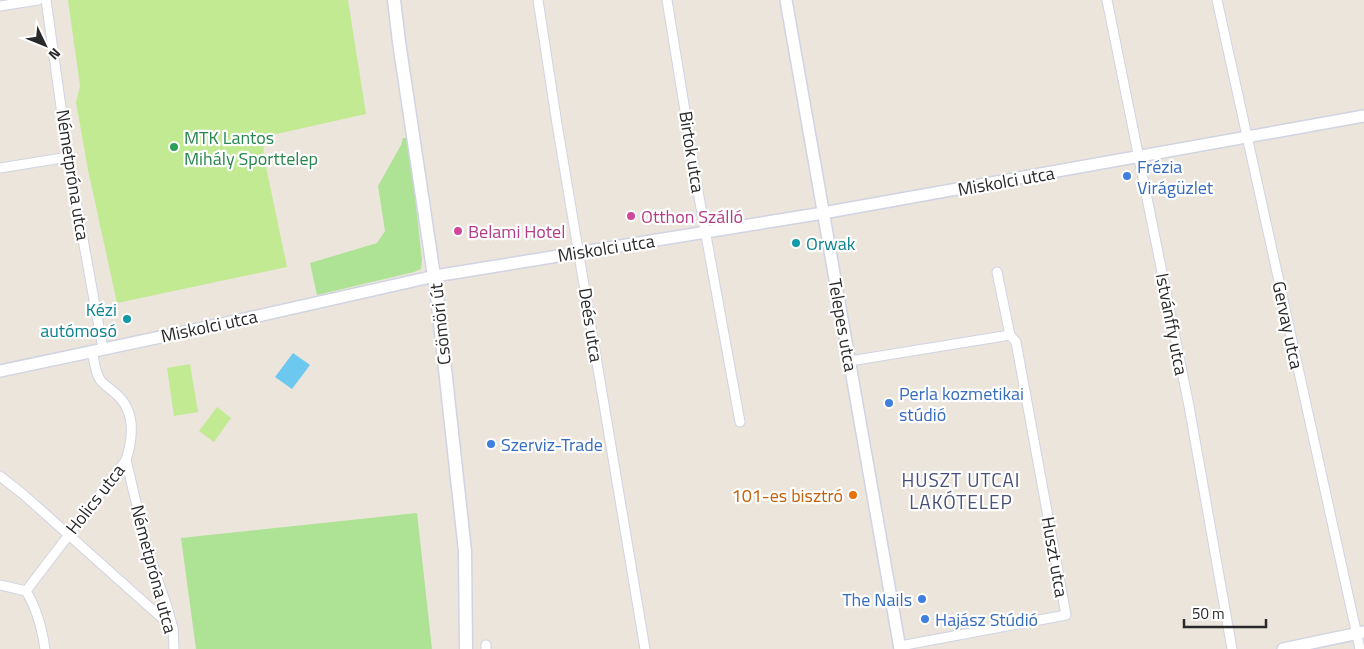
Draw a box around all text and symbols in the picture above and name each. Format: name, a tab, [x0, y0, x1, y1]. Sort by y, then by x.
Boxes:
north arrow	[20, 20, 70, 70]
text: N	[44, 43, 66, 65]
street label: Németpróna utca	[49, 108, 97, 242]
street label: Birtok utca	[672, 109, 712, 195]
place label: MTK Lantos Mihály Sporttelep	[184, 124, 318, 172]
marker: MTK Lantos Mihály Sporttelep	[168, 141, 180, 153]
place label: Frézia Virágüzlet	[1137, 153, 1214, 201]
street label: Miskolci utca	[955, 159, 1057, 203]
marker: Frézia Virágüzlet	[1121, 170, 1133, 182]
place label: Otthon Szálló	[641, 203, 743, 230]
marker: Otthon Szálló	[625, 210, 637, 222]
place label: Belami Hotel	[468, 218, 565, 245]
marker: Belami Hotel	[452, 225, 464, 237]
street label: Miskolci utca	[555, 227, 657, 269]
place label: Orwak	[806, 230, 856, 257]
marker: Orwak	[790, 237, 802, 249]
street label: Istvánffy utca	[1149, 271, 1195, 377]
street label: Telepes utca	[822, 276, 864, 374]
street label: Gervay utca	[1266, 279, 1310, 371]
street label: Csömöri út	[422, 281, 458, 366]
street label: Deés utca	[572, 286, 610, 364]
place label: Kézi autómosó	[40, 296, 117, 344]
street label: Miskolci utca	[158, 303, 260, 349]
marker: Kézi autómosó	[121, 313, 133, 325]
place label: Perla kozmetikai stúdió	[899, 380, 1024, 428]
marker: Perla kozmetikai stúdió	[883, 397, 895, 409]
place label: Szerviz-Trade	[501, 431, 603, 458]
marker: Szerviz-Trade	[485, 438, 497, 450]
street label: Holics utca	[59, 458, 131, 540]
district label: HUSZT UTCAI LAKÓTELEP	[901, 465, 1021, 516]
place label: 101-es bisztró	[732, 482, 843, 509]
marker: 101-es bisztró	[847, 489, 859, 501]
street label: Németpróna utca	[124, 502, 184, 636]
street label: Huszt utca	[1035, 515, 1075, 599]
place label: The Nails	[842, 586, 912, 613]
marker: The Nails	[916, 593, 928, 605]
scale bar	[1184, 596, 1266, 628]
text: 50 m	[1192, 602, 1225, 625]
place label: Hajász Stúdió	[935, 606, 1038, 633]
marker: Hajász Stúdió	[919, 613, 931, 625]

